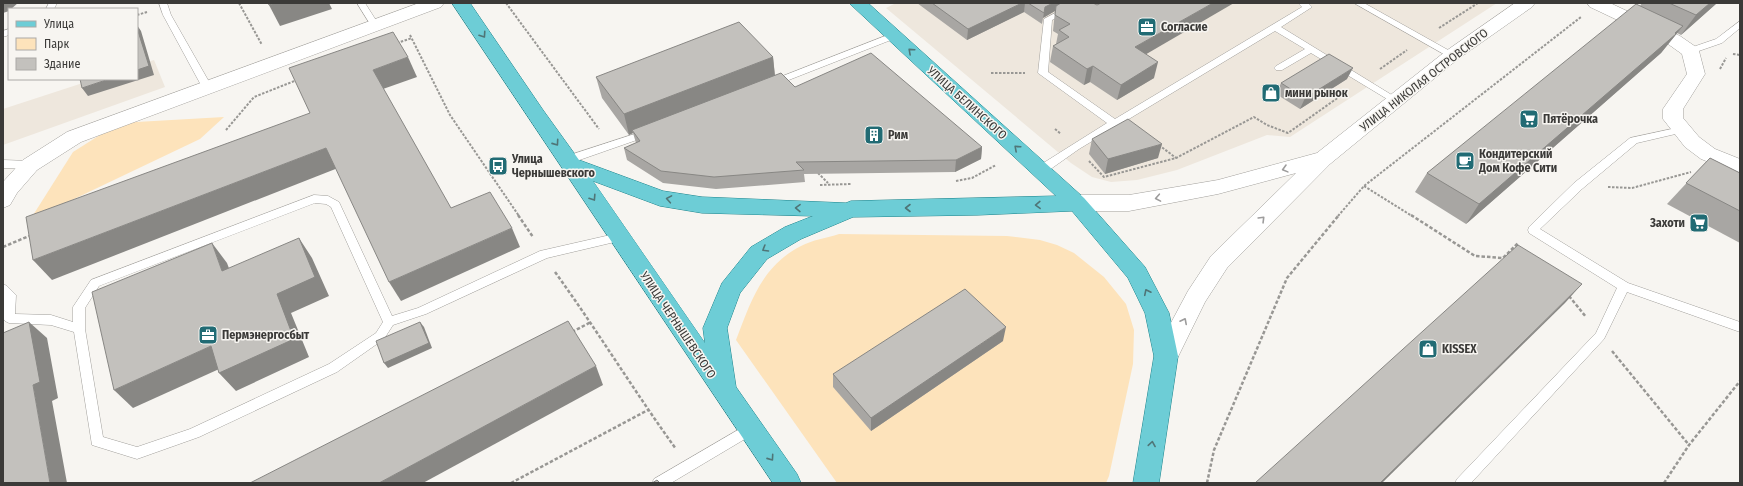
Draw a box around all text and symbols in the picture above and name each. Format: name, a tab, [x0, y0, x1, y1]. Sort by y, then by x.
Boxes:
legend	[8, 8, 138, 80]
office icon: Согласие	[1136, 16, 1158, 38]
text: Улица	[43, 17, 74, 31]
place label: Согласие	[1161, 20, 1208, 34]
street label: УЛИЦА НИКОЛАЯ ОСТРОВСКОГО	[1356, 26, 1491, 135]
one-way arrow	[478, 31, 485, 38]
text: Парк	[44, 37, 70, 51]
one-way arrow	[908, 49, 916, 56]
text: Здание	[44, 57, 80, 71]
street label: УЛИЦА БЕЛИНСКОГО	[924, 63, 1010, 142]
shop icon: мини рынок	[1260, 82, 1282, 104]
place label: мини рынок	[1285, 86, 1349, 100]
supermarket icon: Пятёрочка	[1518, 108, 1540, 130]
place label: Пятёрочка	[1543, 112, 1598, 126]
building icon: Рим	[863, 124, 885, 146]
place label: Рим	[888, 128, 909, 142]
one-way arrow	[551, 139, 559, 146]
one-way arrow	[1015, 146, 1022, 153]
place label: Кондитерский Дом Кофе Сити	[1478, 147, 1557, 175]
cafe icon: Кондитерский Дом Кофе Сити	[1454, 150, 1476, 172]
place label: Улица Чернышевского	[511, 152, 596, 180]
bus stop icon: Улица Чернышевского	[487, 155, 509, 177]
one-way arrow	[1282, 164, 1289, 173]
one-way arrow	[588, 193, 595, 200]
one-way arrow	[1155, 193, 1162, 202]
one-way arrow	[665, 195, 672, 204]
one-way arrow	[1035, 200, 1041, 209]
one-way arrow	[795, 203, 801, 212]
one-way arrow	[905, 204, 911, 212]
supermarket icon: Захоти	[1688, 212, 1710, 234]
one-way arrow	[1257, 216, 1265, 224]
place label: Захоти	[1649, 216, 1685, 230]
one-way arrow	[762, 245, 769, 252]
street label: УЛИЦА ЧЕРНЫШЕВСКОГО	[637, 268, 719, 381]
one-way arrow	[1144, 289, 1152, 297]
one-way arrow	[1179, 318, 1187, 326]
office icon: Пермэнергосбыт	[197, 324, 219, 346]
place label: Пермэнергосбыт	[222, 328, 310, 342]
shop icon: KISSEX	[1417, 338, 1439, 360]
place label: KISSEX	[1442, 342, 1477, 356]
one-way arrow	[1147, 441, 1156, 448]
one-way arrow	[766, 454, 773, 461]

